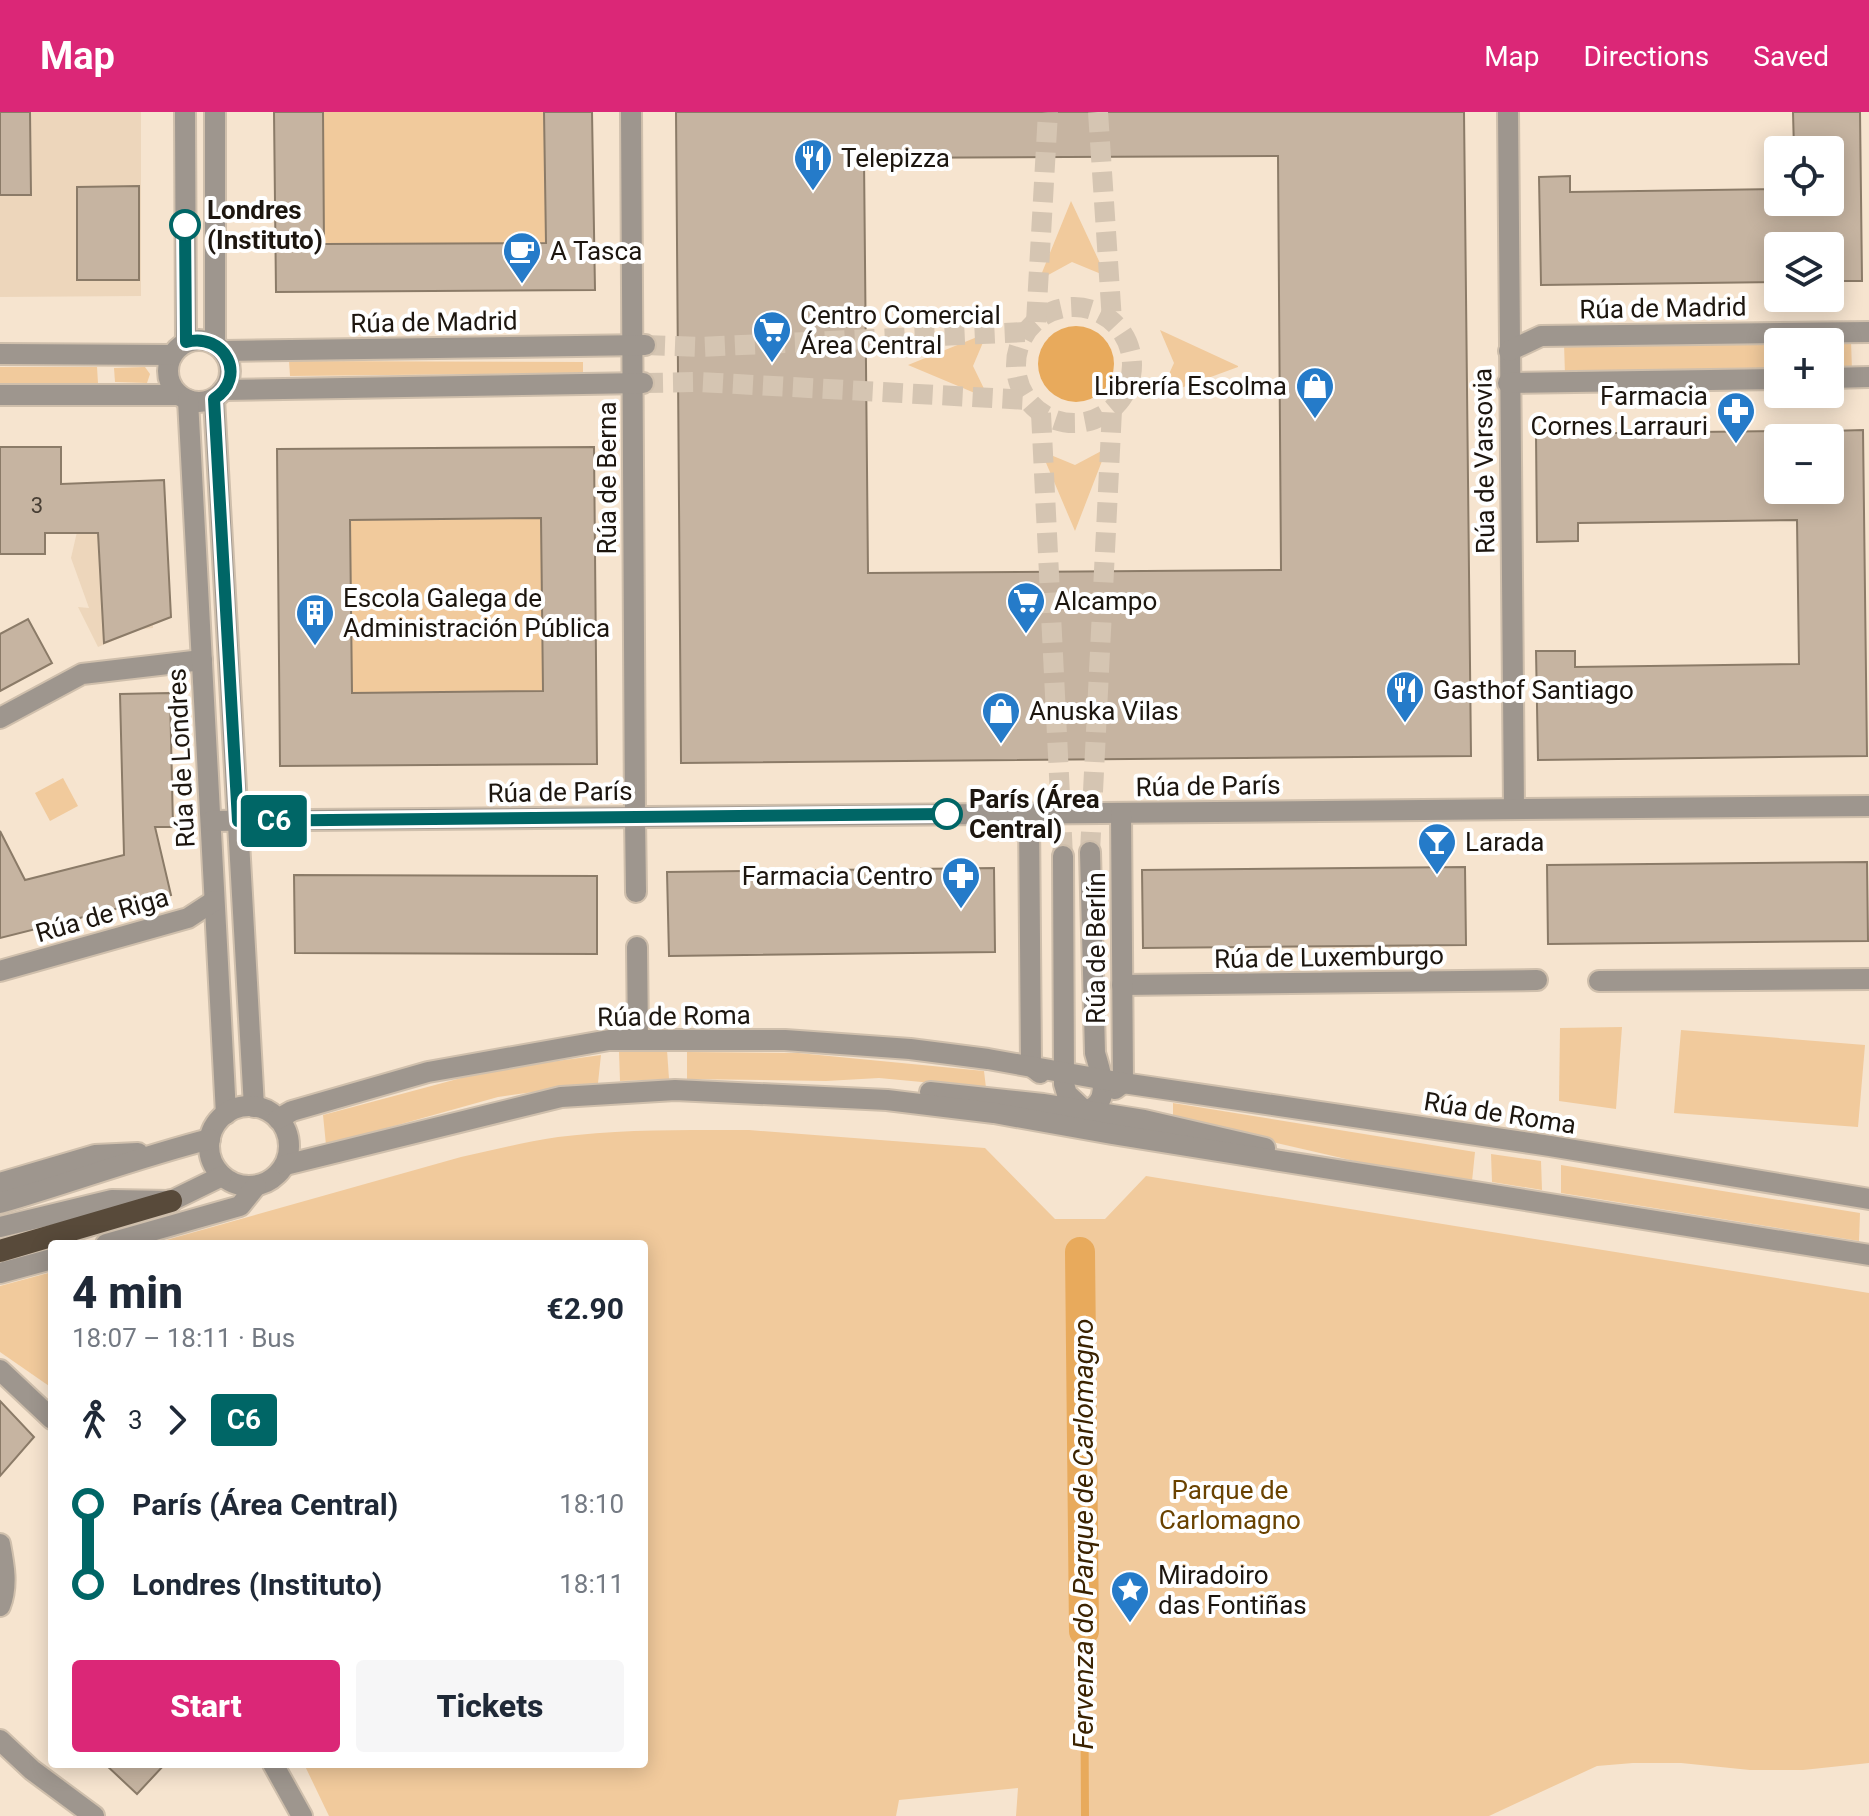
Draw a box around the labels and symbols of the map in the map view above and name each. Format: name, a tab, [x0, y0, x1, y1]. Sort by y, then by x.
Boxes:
restaurant icon: Telepizza	[792, 137, 834, 192]
place label: Telepizza	[841, 143, 950, 173]
place label: Londres (Instituto)	[207, 195, 323, 255]
marker: Londres (Instituto)	[170, 210, 200, 240]
cafe icon: A Tasca	[501, 230, 543, 285]
place label: A Tasca	[550, 236, 642, 266]
street label: Rúa de Madrid	[1579, 292, 1747, 324]
place label: Centro Comercial Área Central	[800, 300, 1001, 360]
street label: Rúa de Madrid	[350, 306, 518, 338]
supermarket icon: Centro Comercial Área Central	[751, 309, 793, 364]
shop icon: Librería Escolma	[1294, 365, 1336, 420]
street label: Rúa de Varsovia	[1467, 368, 1501, 554]
place label: Librería Escolma	[1094, 371, 1287, 401]
place label: Farmacia Cornes Larrauri	[1531, 381, 1708, 441]
pharmacy icon: Farmacia Cornes Larrauri	[1715, 390, 1757, 445]
street label: Rúa de Berna	[592, 401, 622, 555]
house number: 3	[31, 493, 43, 518]
supermarket icon: Alcampo	[1005, 580, 1047, 635]
place label: Escola Galega de Administración Pública	[343, 583, 610, 643]
place label: Alcampo	[1054, 586, 1157, 616]
building icon: Escola Galega de Administración Pública	[294, 592, 336, 647]
street label: Rúa de Londres	[161, 668, 201, 848]
restaurant icon: Gasthof Santiago	[1384, 669, 1426, 724]
place label: Gasthof Santiago	[1433, 675, 1634, 705]
shop icon: Anuska Vilas	[980, 690, 1022, 745]
place label: Anuska Vilas	[1029, 696, 1179, 726]
street label: Rúa de París	[1135, 770, 1281, 802]
street label: Rúa de París	[487, 776, 633, 808]
place label: París (Área Central)	[969, 784, 1100, 844]
line badge: C6	[238, 795, 310, 847]
marker: París (Área Central)	[932, 799, 962, 829]
bar icon: Larada	[1416, 821, 1458, 876]
place label: Larada	[1465, 827, 1544, 857]
pharmacy icon: Farmacia Centro	[940, 855, 982, 910]
place label: Farmacia Centro	[742, 861, 933, 891]
street label: Rúa de Berlín	[1081, 872, 1111, 1024]
street label: Rúa de Riga	[32, 882, 172, 948]
street label: Rúa de Luxemburgo	[1214, 940, 1444, 974]
street label: Rúa de Roma	[597, 1000, 751, 1032]
street label: Rúa de Roma	[1422, 1086, 1578, 1140]
water label: Fervenza do Parque de Carlomagno	[1067, 1319, 1100, 1749]
park label: Parque de Carlomagno	[1159, 1475, 1301, 1535]
place label: Miradoiro das Fontiñas	[1158, 1560, 1307, 1620]
place icon: Miradoiro das Fontiñas	[1109, 1569, 1151, 1624]

